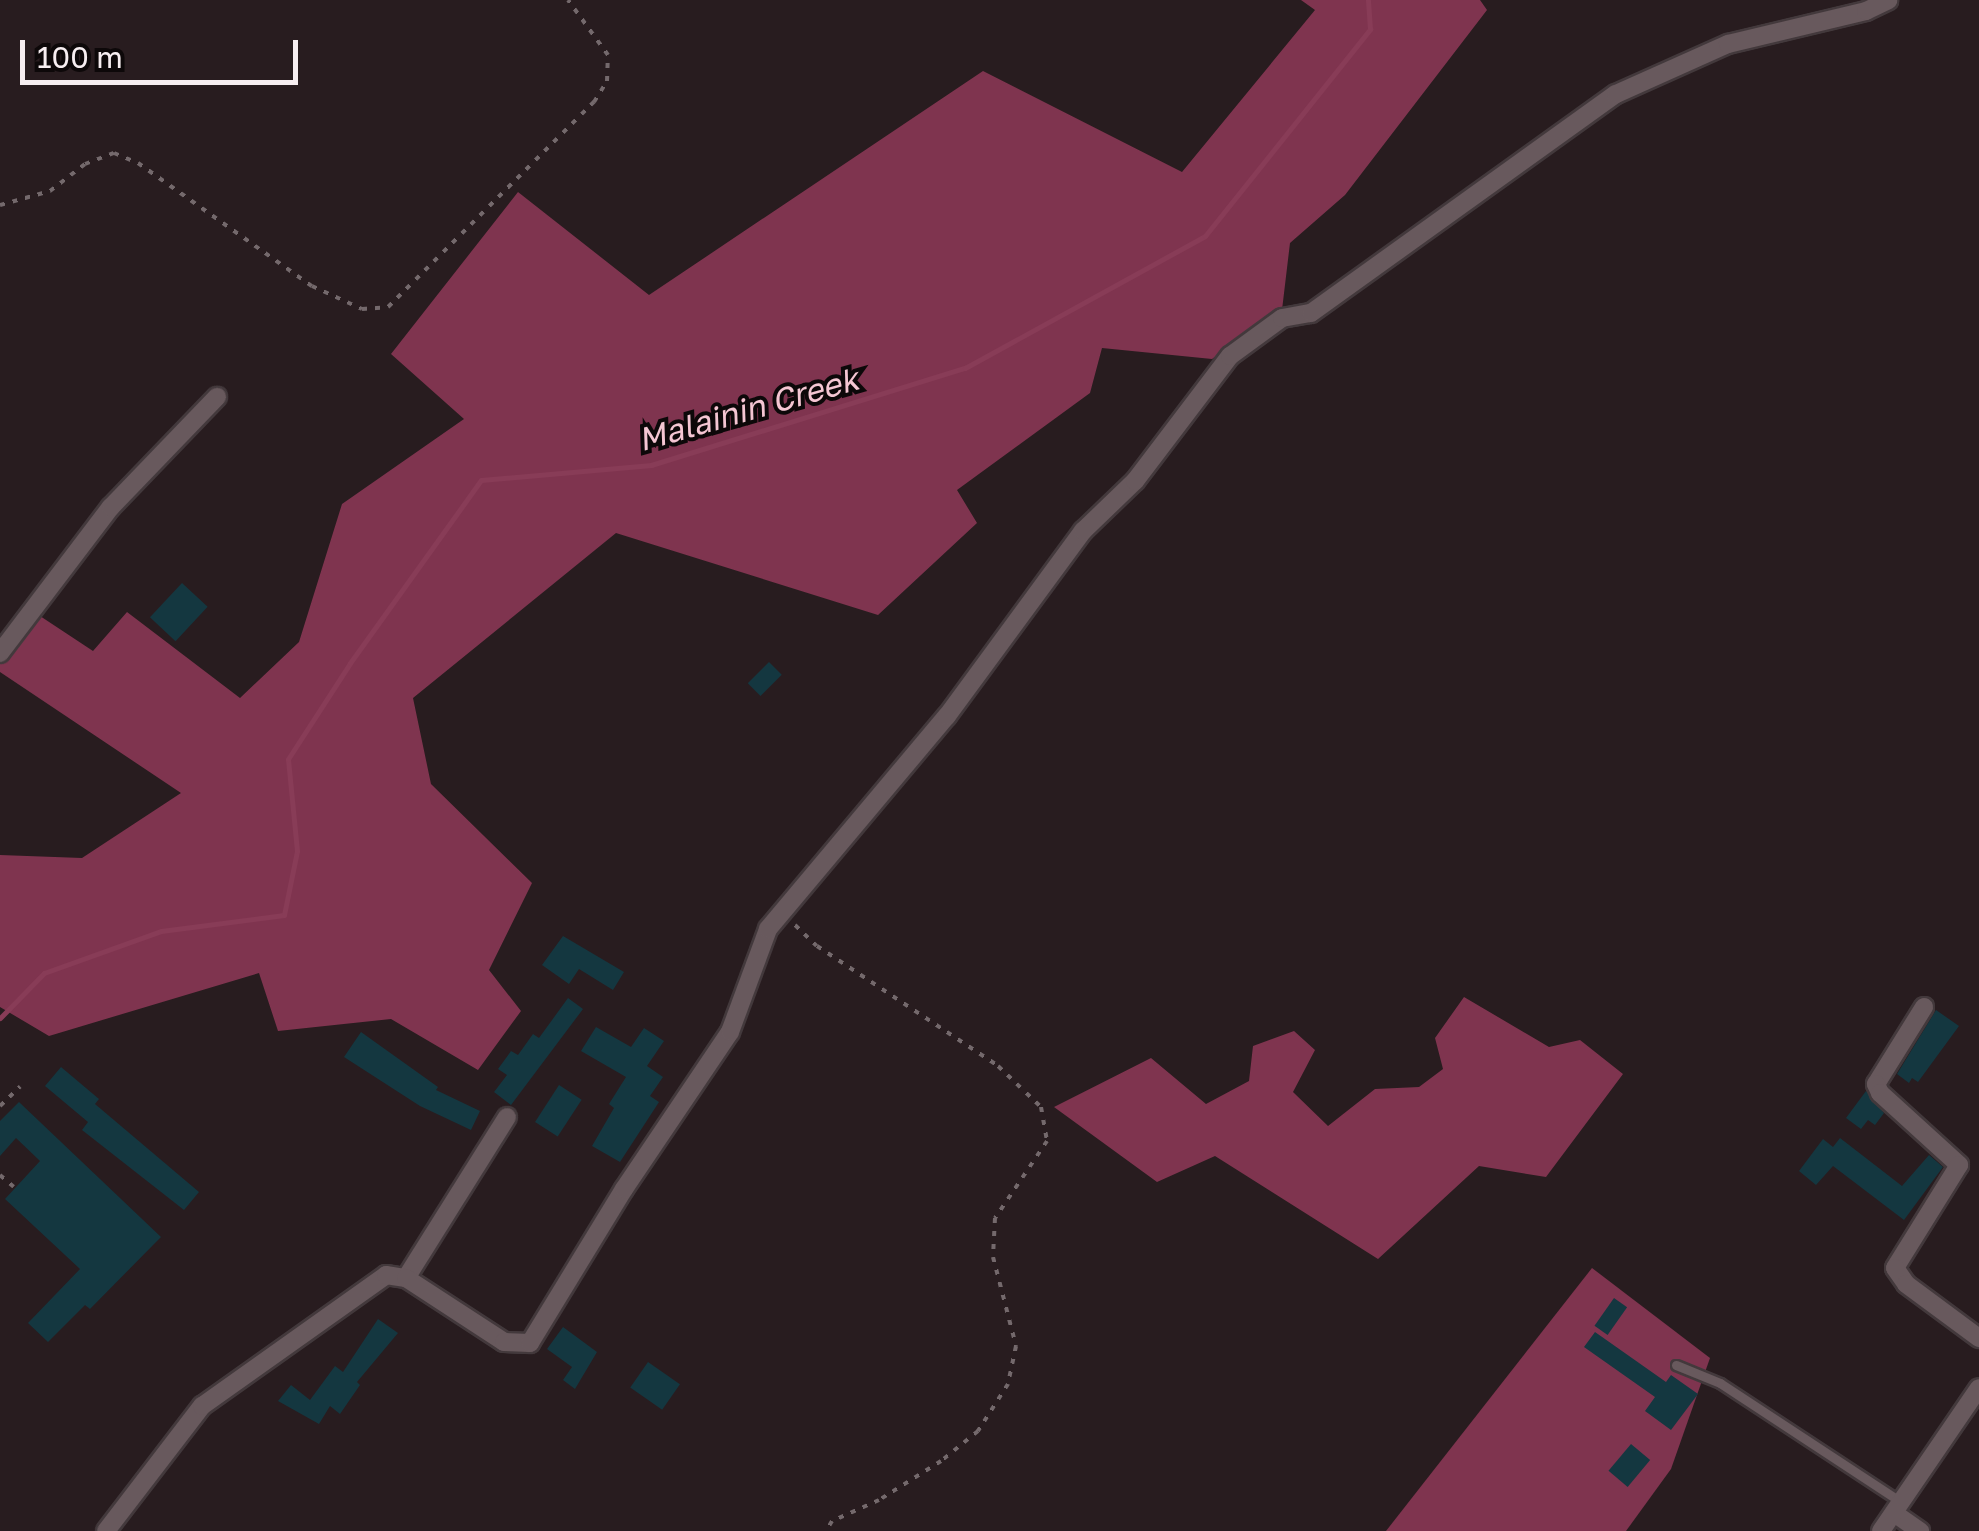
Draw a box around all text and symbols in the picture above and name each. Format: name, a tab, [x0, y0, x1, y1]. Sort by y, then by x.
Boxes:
scale bar	[25, 20, 302, 82]
text: 100 m	[37, 39, 123, 75]
water label: Malainin Creek	[633, 359, 863, 459]

